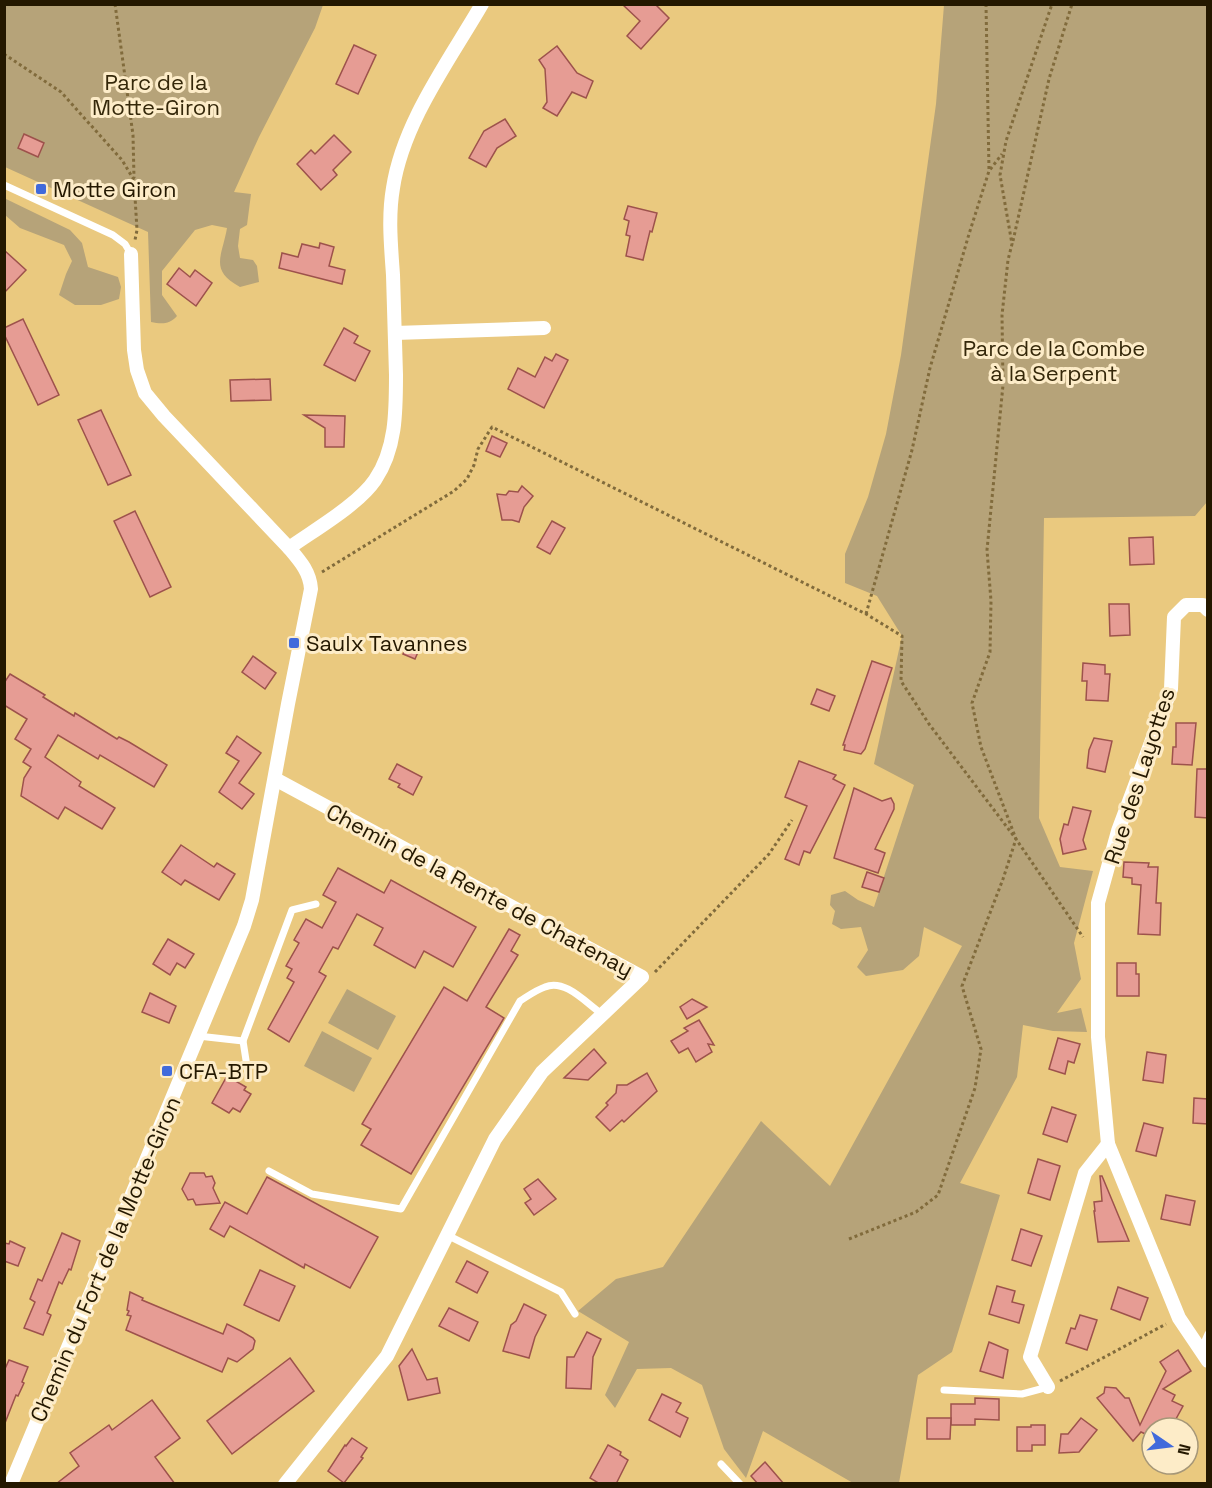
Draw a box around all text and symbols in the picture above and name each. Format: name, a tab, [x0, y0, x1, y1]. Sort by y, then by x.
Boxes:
park label: Parc de la Motte-Giron	[92, 68, 220, 121]
place label: Motte Giron	[53, 175, 176, 203]
marker: Motte Giron	[34, 182, 48, 196]
park label: Parc de la Combe à la Serpent	[963, 334, 1145, 387]
place label: Saulx Tavannes	[306, 629, 468, 657]
marker: Saulx Tavannes	[287, 636, 301, 650]
street label: Rue des Layottes	[1097, 684, 1181, 868]
street label: Chemin de la Rente de Chatenay	[322, 797, 638, 983]
place label: CFA-BTP	[179, 1057, 268, 1085]
marker: CFA-BTP	[160, 1064, 174, 1078]
street label: Chemin du Fort de la Motte-Giron	[24, 1092, 186, 1426]
north arrow	[1140, 1416, 1200, 1476]
text: N	[1173, 1442, 1196, 1457]

